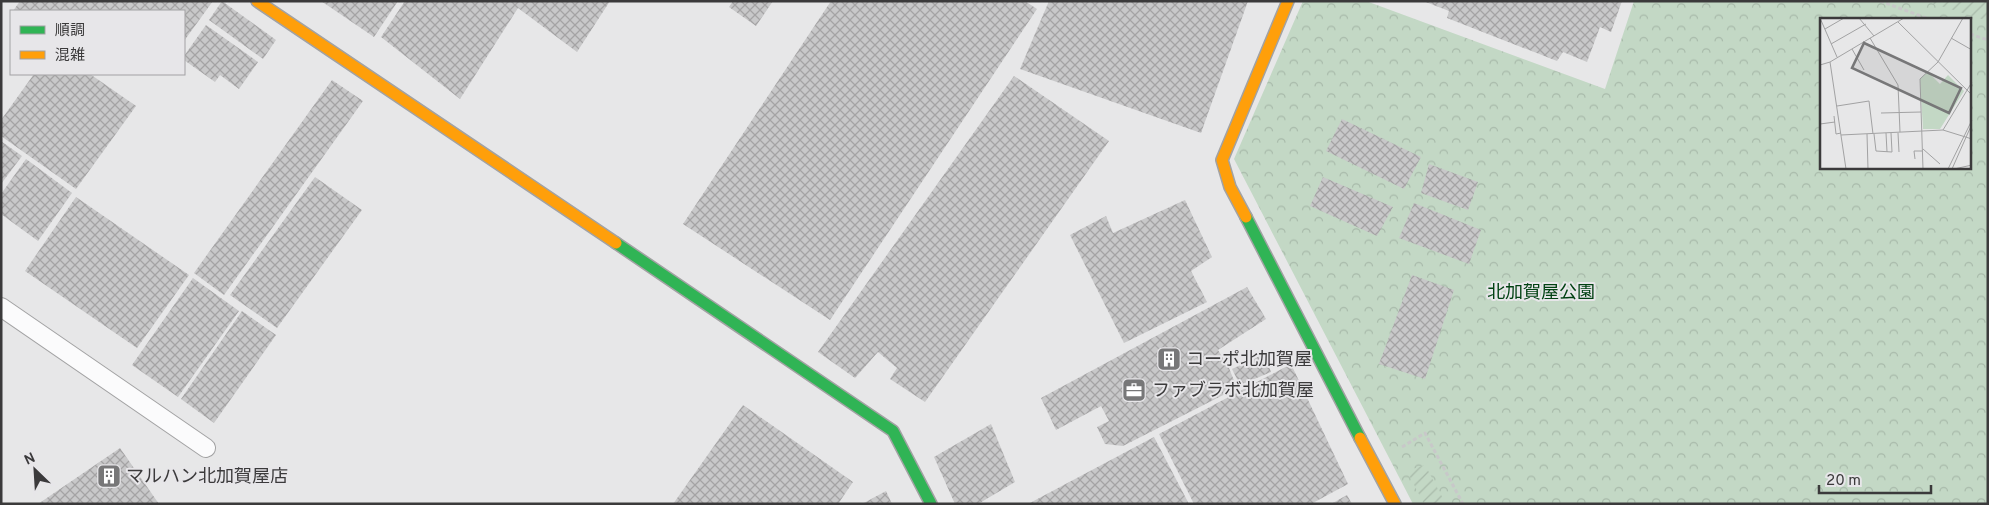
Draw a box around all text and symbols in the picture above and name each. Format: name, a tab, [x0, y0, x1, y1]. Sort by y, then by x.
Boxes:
legend	[10, 10, 185, 75]
inset map	[1820, 18, 1972, 169]
text: 順調	[55, 22, 85, 41]
text: 混雑	[55, 47, 85, 66]
park label: 北加賀屋公園	[1487, 282, 1595, 305]
building icon: コーポ北加賀屋	[1156, 346, 1182, 372]
place label: コーポ北加賀屋	[1186, 349, 1312, 372]
office icon: ファブラボ北加賀屋	[1121, 377, 1147, 403]
place label: ファブラボ北加賀屋	[1152, 380, 1314, 403]
north arrow	[10, 445, 60, 495]
text: N	[22, 450, 38, 469]
scale bar	[1819, 462, 1932, 494]
building icon: マルハン北加賀屋店	[96, 463, 122, 489]
place label: マルハン北加賀屋店	[126, 466, 288, 489]
text: 20 m	[1826, 472, 1861, 491]

